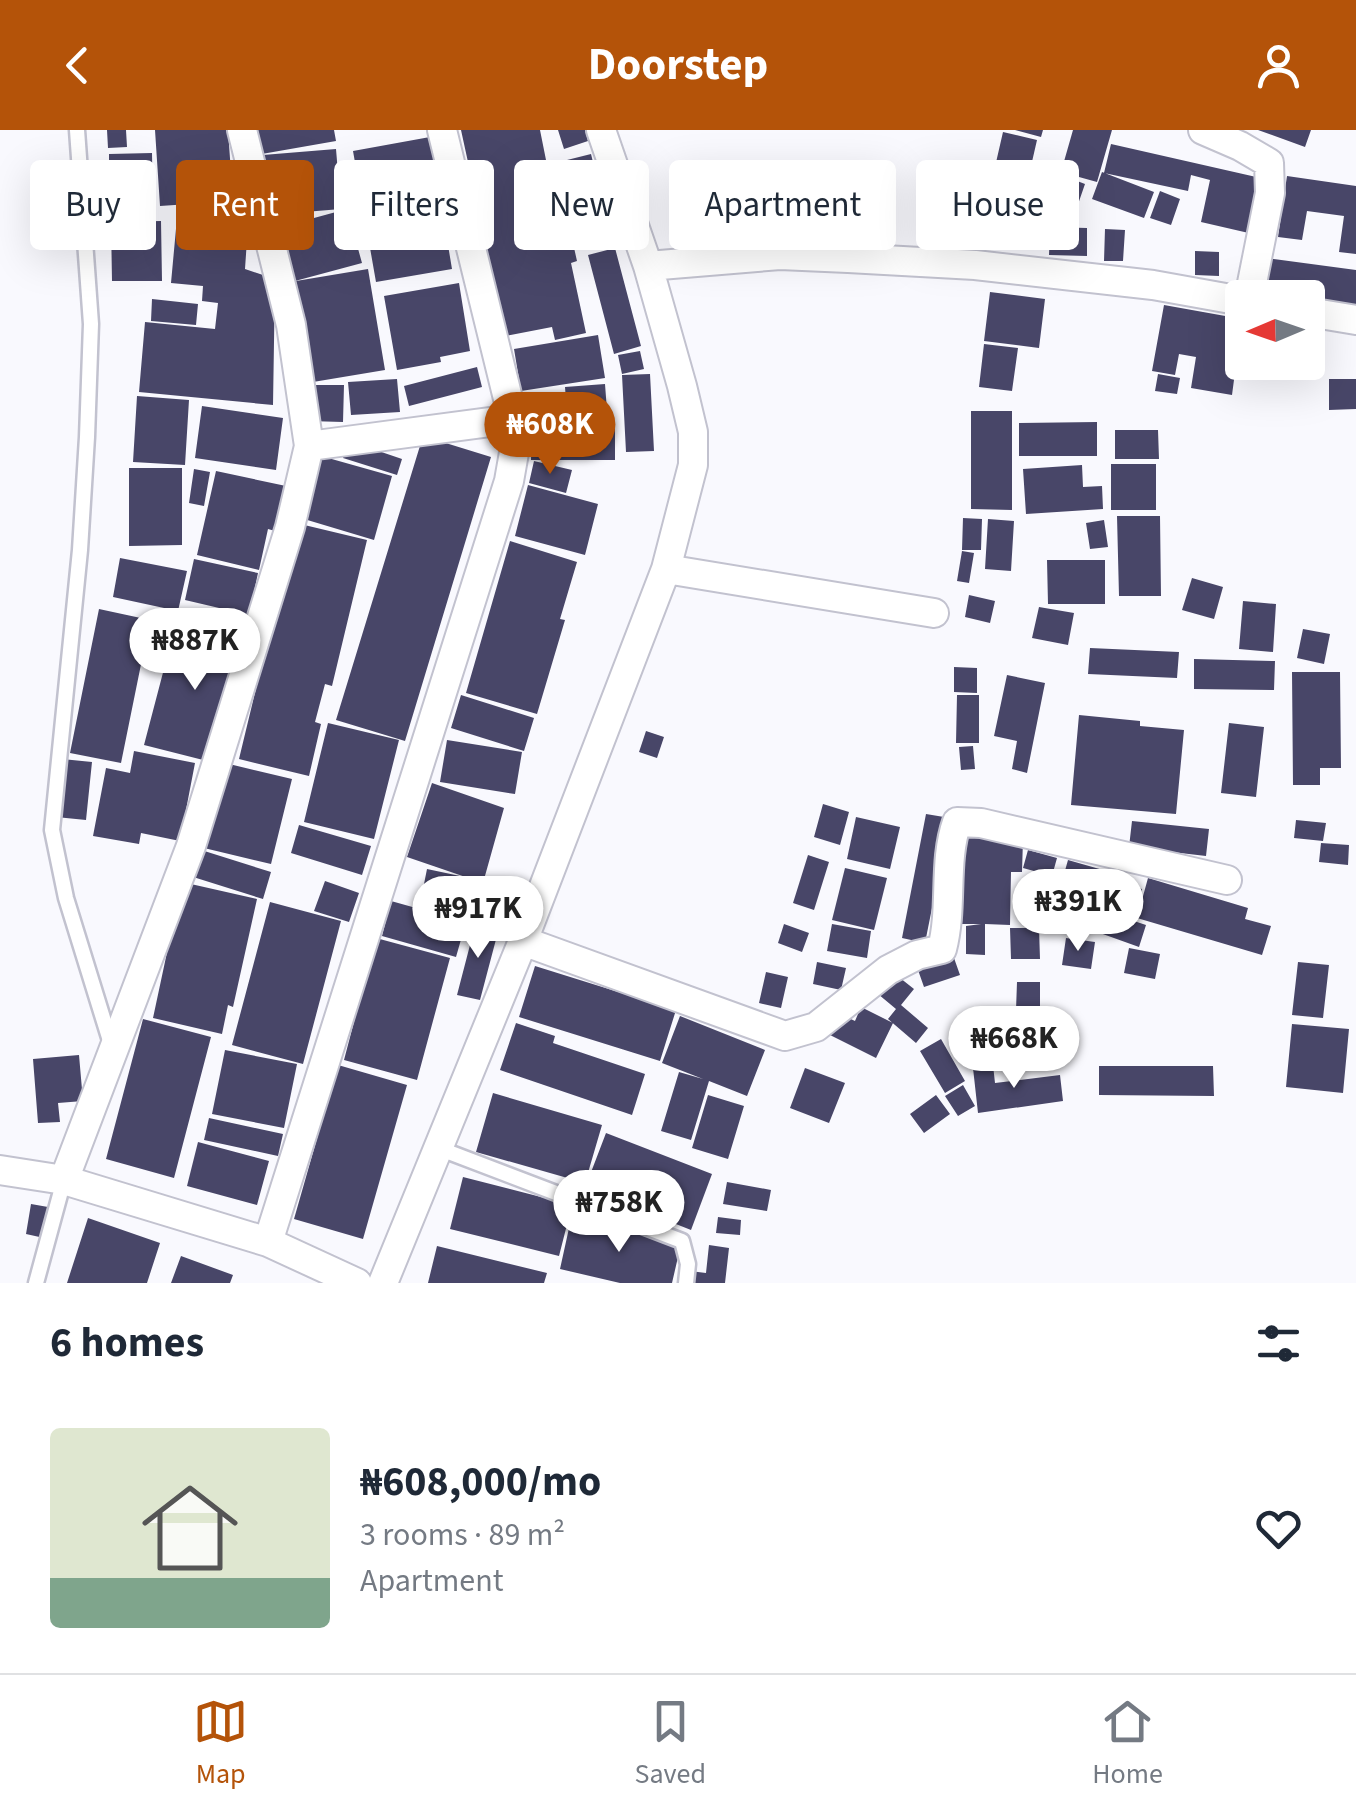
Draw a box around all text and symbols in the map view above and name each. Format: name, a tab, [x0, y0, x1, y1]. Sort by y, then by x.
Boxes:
text: Doorstep	[588, 33, 768, 97]
icon: back	[50, 38, 105, 93]
icon: person	[1251, 38, 1306, 93]
chip: Buy	[30, 160, 156, 250]
chip: Rent	[176, 160, 314, 250]
chip: Filters	[334, 160, 494, 250]
chip: New	[514, 160, 649, 250]
chip: Apartment	[669, 160, 896, 250]
chip: House	[916, 160, 1079, 250]
north arrow	[1225, 280, 1325, 380]
map controls	[1225, 280, 1325, 380]
pin: ₦608K	[480, 392, 620, 477]
text: ₦608K	[506, 401, 594, 447]
pin: ₦887K	[125, 608, 265, 693]
text: ₦887K	[151, 617, 239, 663]
pin: ₦391K	[1008, 869, 1148, 954]
pin: ₦917K	[408, 876, 548, 961]
text: ₦391K	[1034, 878, 1122, 924]
text: ₦917K	[434, 885, 522, 931]
pin: ₦668K	[944, 1006, 1084, 1091]
text: ₦668K	[970, 1015, 1058, 1061]
pin: ₦758K	[549, 1170, 689, 1255]
text: ₦758K	[575, 1179, 663, 1225]
text: 6 homes	[50, 1313, 204, 1373]
icon: filters	[1251, 1316, 1306, 1371]
text: ₦608,000/mo	[360, 1452, 601, 1512]
icon: home	[130, 1468, 250, 1588]
icon: heart	[1251, 1501, 1306, 1556]
text: 3 rooms · 89 m²	[360, 1512, 565, 1558]
text: Apartment	[360, 1558, 503, 1604]
tab: Map	[193, 1694, 248, 1794]
tab: Saved	[634, 1694, 706, 1794]
tab: Home	[1092, 1694, 1163, 1794]

